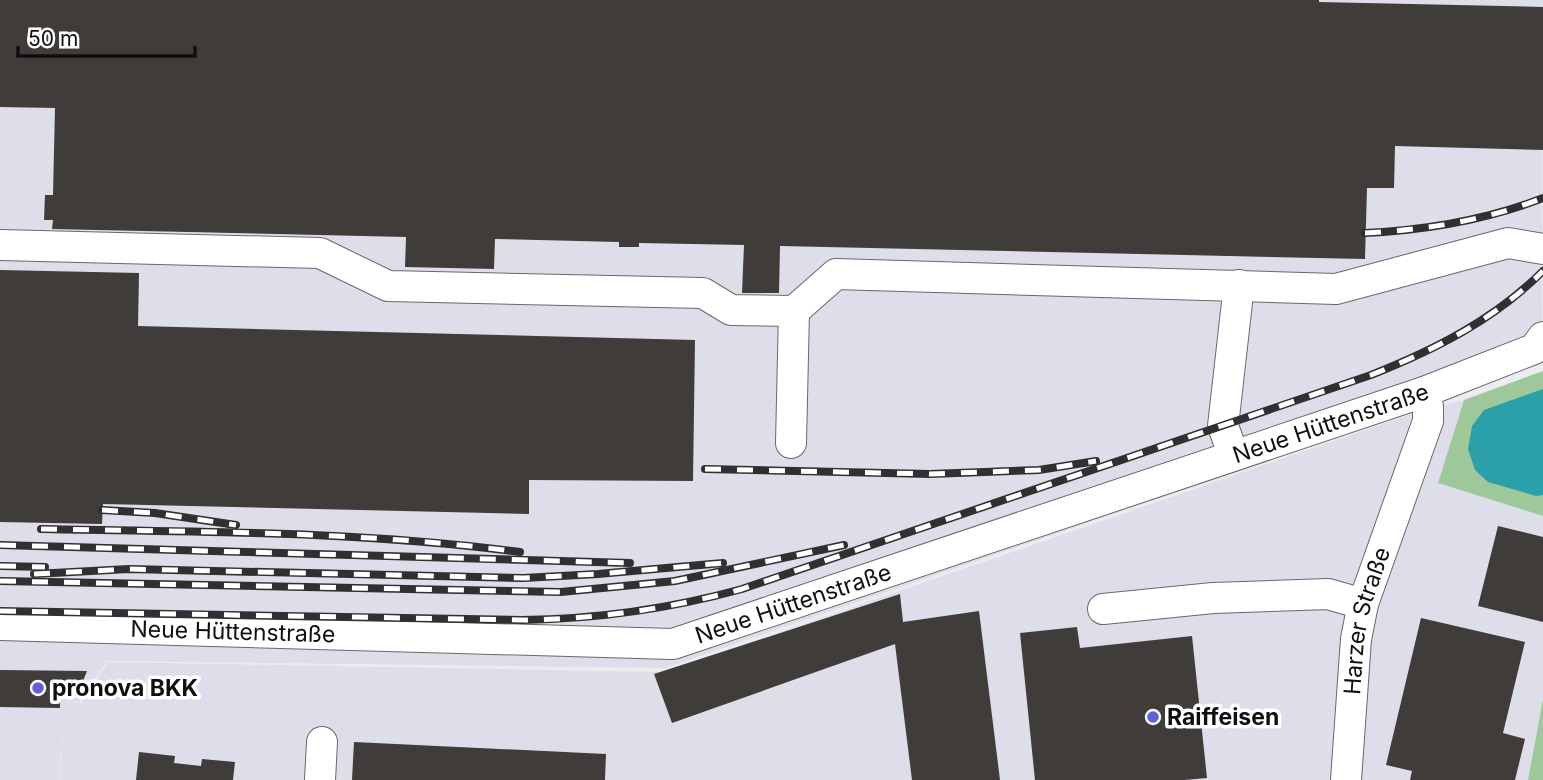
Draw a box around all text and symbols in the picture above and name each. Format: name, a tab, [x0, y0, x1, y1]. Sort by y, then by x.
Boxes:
scale bar	[18, 14, 194, 58]
text: 50 m	[28, 26, 78, 51]
street label: Neue Hüttenstraße	[1229, 377, 1432, 469]
street label: Harzer Straße	[1338, 543, 1396, 696]
street label: Neue Hüttenstraße	[691, 558, 895, 650]
street label: Neue Hüttenstraße	[130, 615, 336, 648]
place label: pronova BKK	[52, 674, 198, 702]
marker: pronova BKK	[30, 680, 46, 696]
place label: Raiffeisen	[1167, 703, 1279, 731]
marker: Raiffeisen	[1145, 709, 1161, 725]

